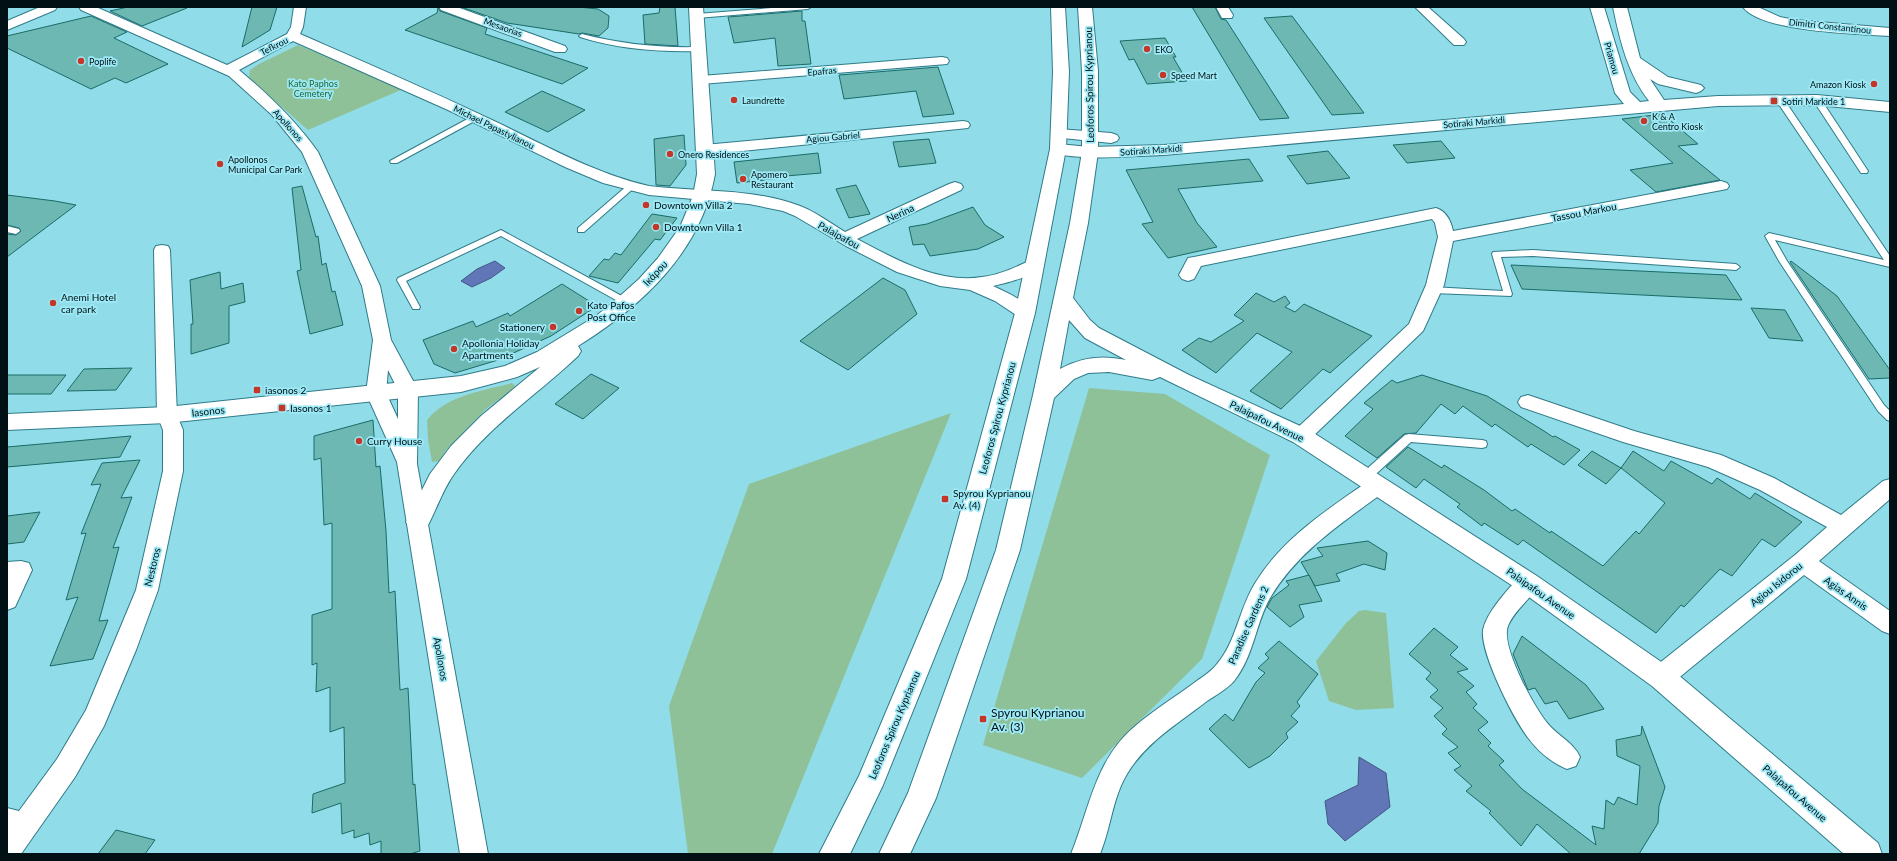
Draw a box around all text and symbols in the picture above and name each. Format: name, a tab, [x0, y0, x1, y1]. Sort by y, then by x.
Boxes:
street label: Mesaorias	[482, 15, 524, 39]
street label: Dimitri Constantinou	[1788, 16, 1872, 36]
street label: Leoforos Spirou Kyprianou	[1082, 27, 1096, 143]
street label: Tefkrou	[258, 34, 290, 58]
street label: Priamou	[1602, 41, 1622, 75]
marker: EKO	[1142, 44, 1152, 54]
place label: EKO	[1155, 44, 1173, 55]
marker: Poplife	[76, 56, 86, 66]
place label: Poplife	[89, 56, 117, 67]
street label: Epafras	[807, 64, 837, 78]
marker: Speed Mart	[1158, 70, 1168, 80]
place label: Speed Mart	[1171, 70, 1218, 81]
park label: Kato Paphos Cemetery	[288, 78, 338, 99]
place label: Amazon Kiosk	[1810, 79, 1866, 90]
marker: Amazon Kiosk	[1869, 79, 1879, 89]
marker: Laundrette	[729, 95, 739, 105]
place label: Laundrette	[742, 95, 785, 106]
marker: Sotiri Markide 1	[1769, 96, 1779, 106]
place label: Sotiri Markide 1	[1782, 96, 1845, 107]
street label: Michael Papastylianou	[452, 103, 536, 151]
street label: Apollonos	[271, 107, 305, 143]
place label: K & A Centro Kiosk	[1652, 111, 1703, 132]
street label: Sotiraki Markidi	[1443, 114, 1505, 130]
marker: K & A Centro Kiosk	[1639, 116, 1649, 126]
street label: Agiou Gabriel	[806, 129, 860, 145]
street label: Sotiraki Markidi	[1120, 142, 1182, 158]
marker: Onero Residences	[665, 149, 675, 159]
place label: Onero Residences	[678, 149, 749, 160]
place label: Apollonos Municipal Car Park	[228, 154, 303, 175]
marker: Apollonos Municipal Car Park	[215, 159, 225, 169]
place label: Apomero Restaurant	[751, 169, 794, 190]
marker: Apomero Restaurant	[738, 174, 748, 184]
place label: Downtown Villa 2	[654, 199, 733, 211]
marker: Downtown Villa 2	[641, 200, 651, 210]
street label: Tassou Markou	[1550, 200, 1618, 224]
street label: Nerina	[884, 201, 916, 225]
street label: Palaipafou	[816, 219, 862, 251]
place label: Downtown Villa 1	[664, 221, 743, 233]
marker: Downtown Villa 1	[651, 222, 661, 232]
street label: Ικάρου	[640, 258, 670, 288]
place label: Anemi Hotel car park	[61, 291, 116, 315]
marker: Anemi Hotel car park	[48, 298, 58, 308]
place label: Kato Pafos Post Office	[587, 299, 636, 323]
marker: Kato Pafos Post Office	[574, 306, 584, 316]
place label: Stationery	[500, 321, 546, 333]
marker: Stationery	[548, 322, 558, 332]
place label: Apollonia Holiday Apartments	[462, 337, 540, 361]
marker: Apollonia Holiday Apartments	[449, 344, 459, 354]
street label: Leoforos Spirou Kyprianou	[976, 360, 1018, 476]
place label: iasonos 2	[265, 384, 307, 396]
marker: iasonos 2	[252, 385, 262, 395]
street label: Palaipafou Avenue	[1228, 398, 1306, 444]
place label: Iasonos 1	[290, 402, 332, 414]
street label: Iasonos	[191, 403, 225, 419]
marker: Iasonos 1	[277, 403, 287, 413]
place label: Curry House	[367, 435, 422, 447]
marker: Curry House	[354, 436, 364, 446]
place label: Spyrou Kyprianou Av. (4)	[953, 487, 1031, 511]
marker: Spyrou Kyprianou Av. (4)	[940, 494, 950, 504]
street label: Nestoros	[141, 546, 163, 588]
street label: Agiou Isidorou	[1748, 559, 1804, 609]
street label: Palaipafou Avenue	[1504, 565, 1578, 621]
street label: Agias Annis	[1822, 574, 1870, 612]
street label: Paradise Gardens 2	[1225, 584, 1271, 666]
street label: Apollonos	[431, 636, 451, 682]
street label: Leoforos Spirou Kyprianou	[866, 669, 922, 781]
place label: Spyrou Kyprianou Av. (3)	[991, 705, 1084, 734]
marker: Spyrou Kyprianou Av. (3)	[978, 714, 988, 724]
street label: Palaipafou Avenue	[1761, 762, 1829, 824]

